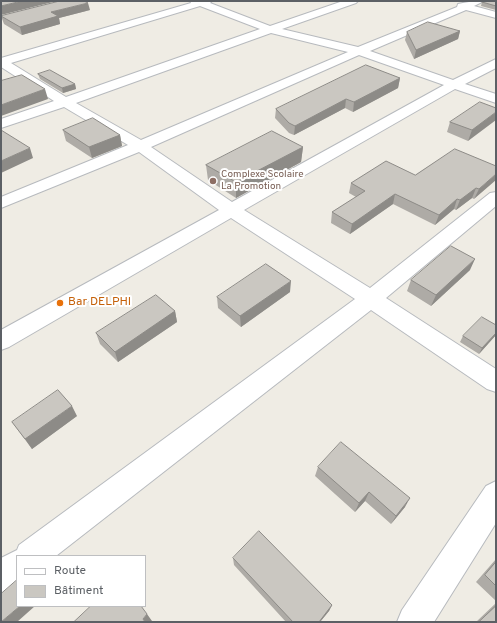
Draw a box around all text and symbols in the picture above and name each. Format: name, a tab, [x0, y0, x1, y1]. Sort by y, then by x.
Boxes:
place label: Complexe Scolaire La Promotion	[221, 169, 304, 192]
marker: Complexe Scolaire La Promotion	[208, 176, 218, 186]
place label: Bar DELPHI	[68, 296, 131, 310]
marker: Bar DELPHI	[55, 298, 65, 308]
legend	[16, 555, 146, 607]
text: Route	[54, 563, 86, 579]
text: Bâtiment	[54, 583, 104, 599]

